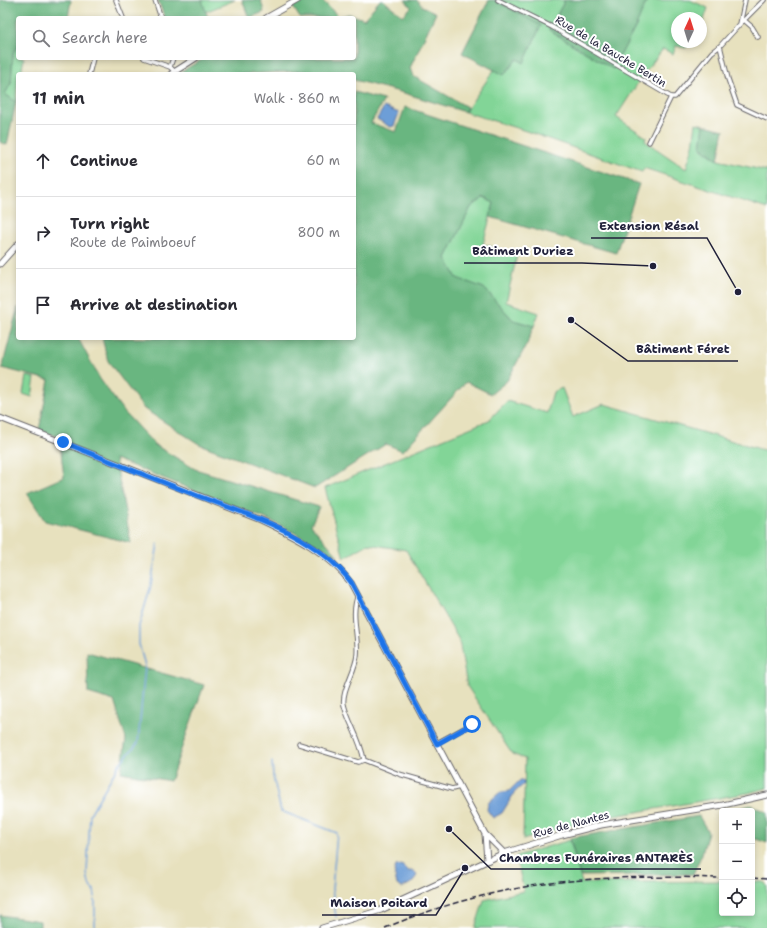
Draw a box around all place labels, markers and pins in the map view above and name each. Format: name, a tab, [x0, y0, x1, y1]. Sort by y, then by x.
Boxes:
callout: Extension Résal	[591, 214, 707, 238]
callout: Bâtiment Duriez	[464, 239, 582, 263]
callout: Bâtiment Féret	[628, 337, 738, 361]
callout: Chambres Funéraires ANTARÈS	[491, 845, 701, 869]
callout: Maison Poitard	[322, 891, 436, 915]

